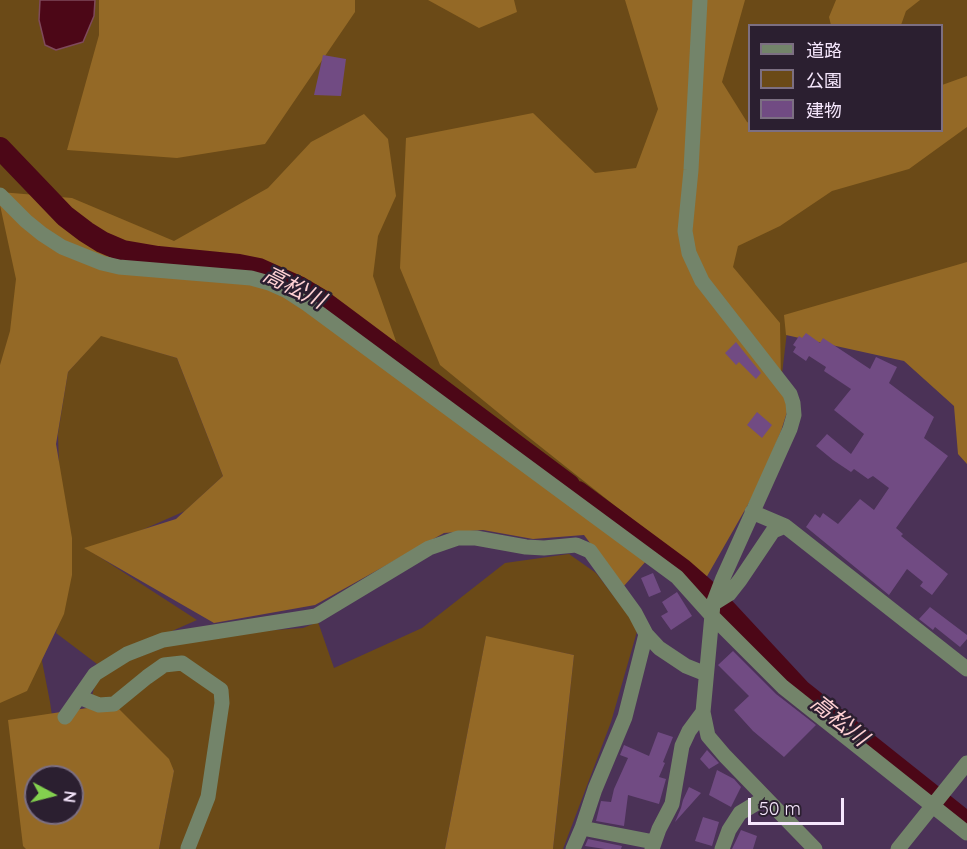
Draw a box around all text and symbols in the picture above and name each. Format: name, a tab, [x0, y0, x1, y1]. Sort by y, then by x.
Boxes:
legend	[748, 24, 943, 132]
text: 道路	[806, 39, 842, 62]
text: 公園	[806, 69, 842, 92]
text: 建物	[806, 99, 842, 122]
water label: 高松川	[259, 261, 329, 315]
water label: 高松川	[805, 690, 873, 752]
north arrow	[24, 765, 84, 825]
scale bar	[751, 786, 847, 824]
text: N	[59, 790, 81, 804]
text: 50 m	[759, 797, 801, 820]

